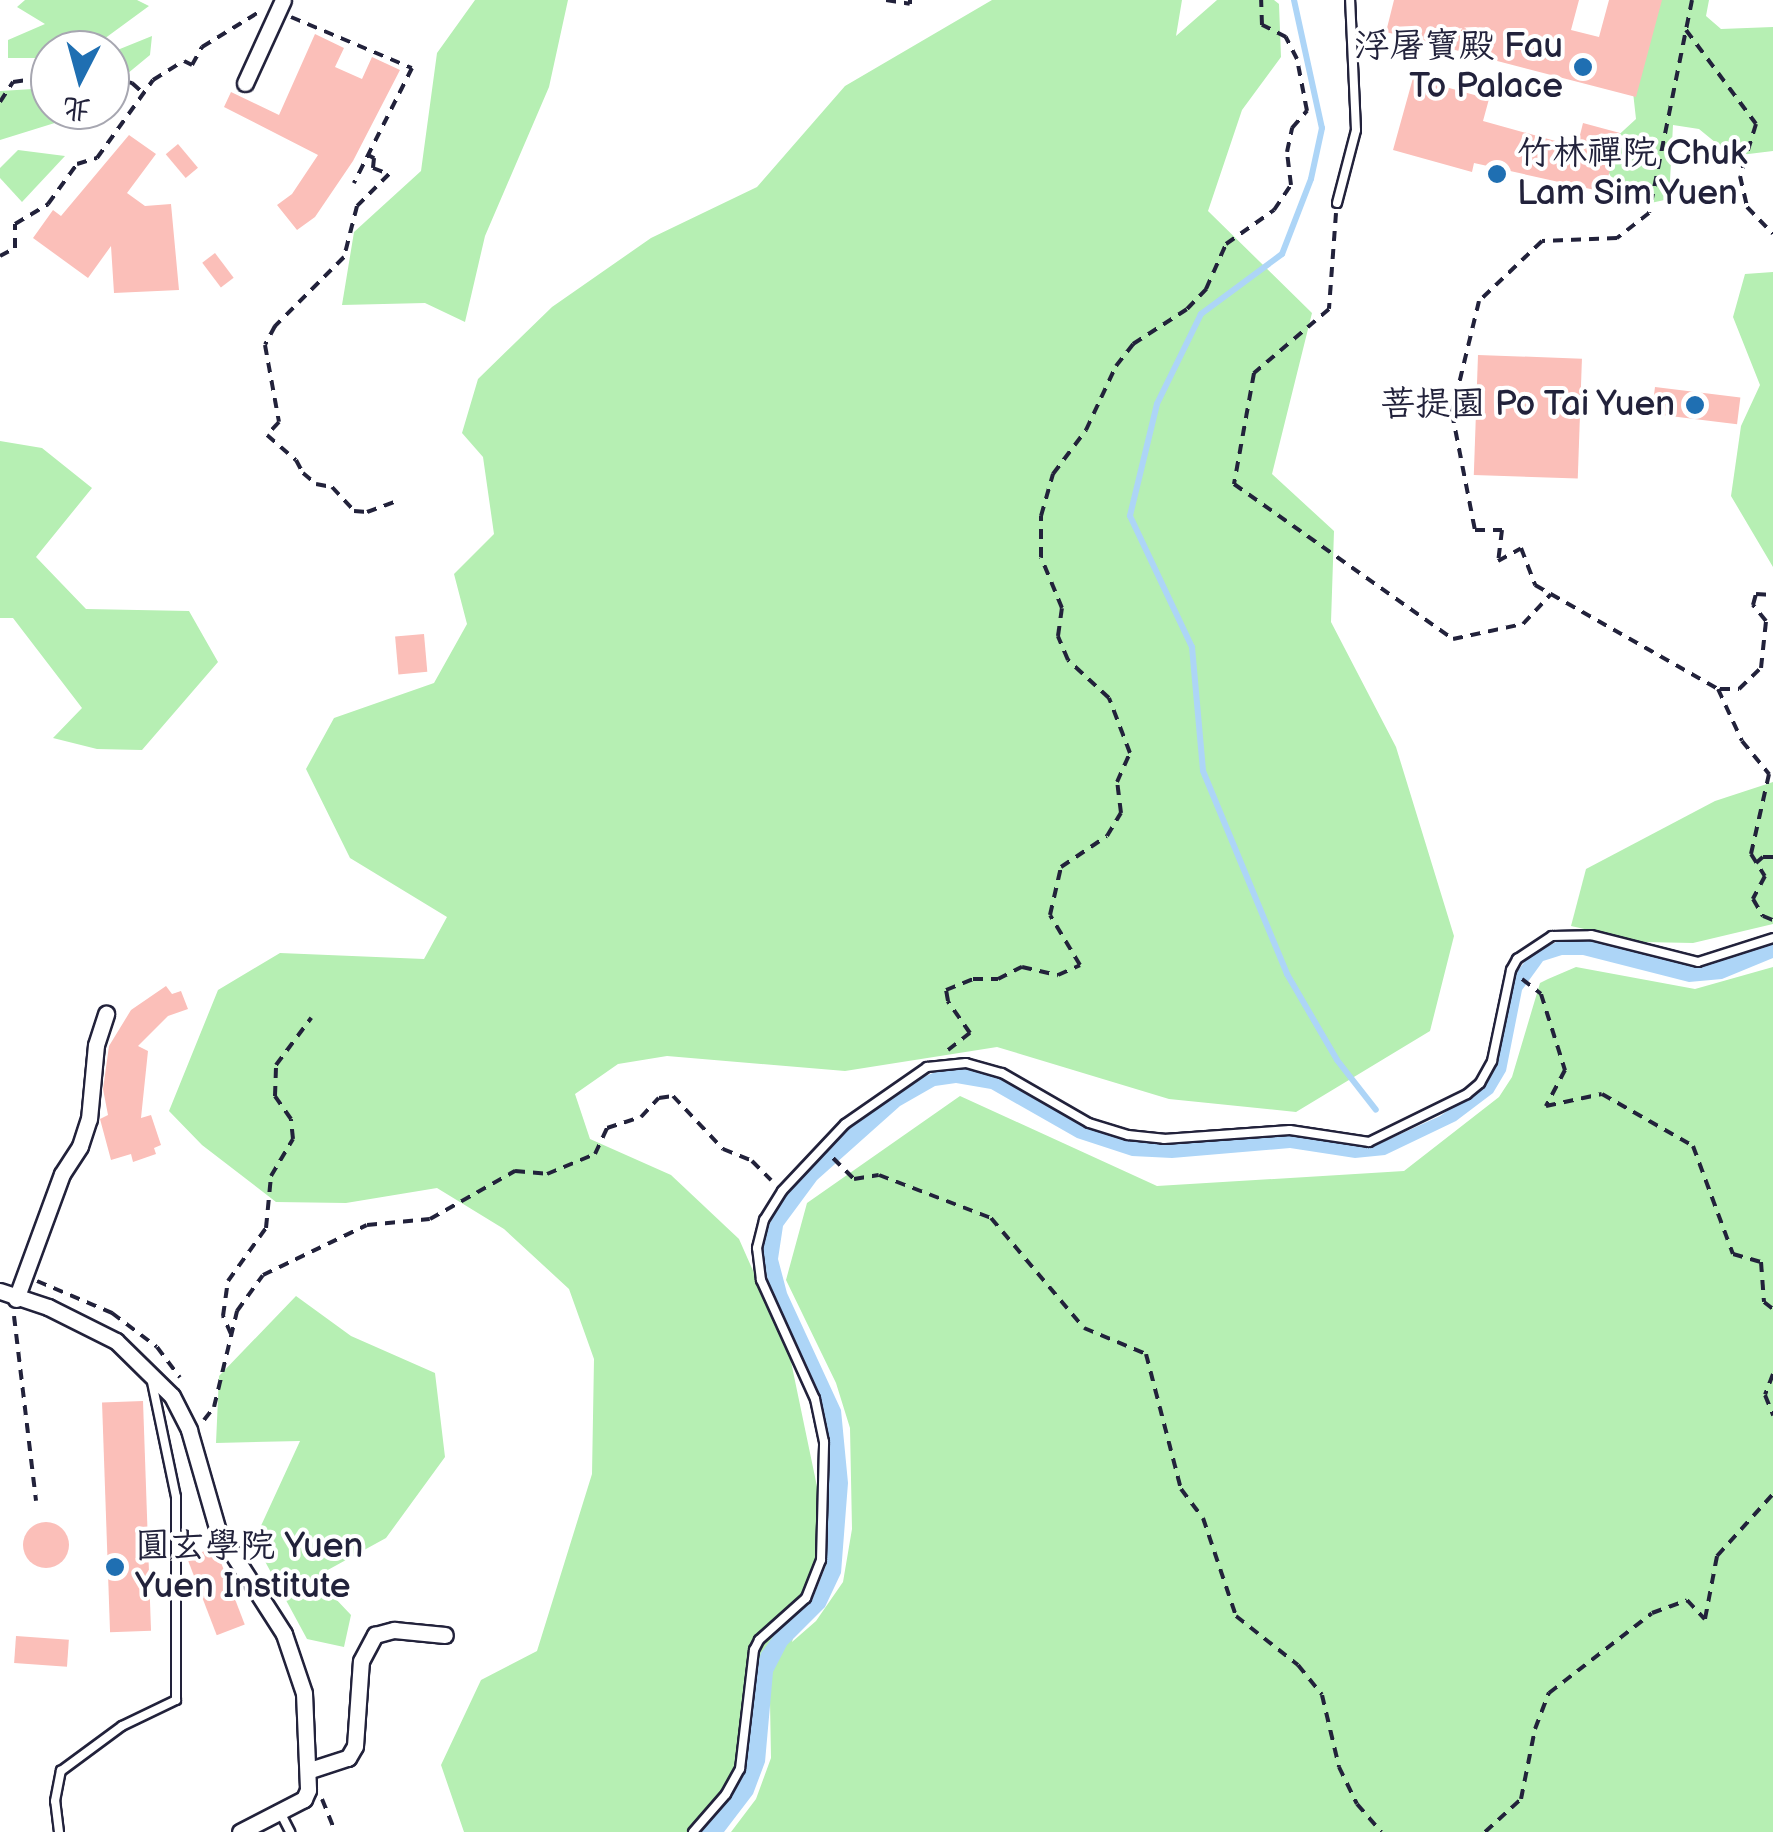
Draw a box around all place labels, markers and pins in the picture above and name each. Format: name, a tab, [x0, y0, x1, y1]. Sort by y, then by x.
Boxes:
place label: 浮屠寶殿 Fau To Palace	[1354, 26, 1563, 108]
marker: 浮屠寶殿 Fau To Palace	[1572, 56, 1594, 78]
place label: 竹林禪院 Chuk Lam Sim Yuen	[1517, 133, 1747, 215]
marker: 竹林禪院 Chuk Lam Sim Yuen	[1486, 163, 1508, 185]
place label: 菩提園 Po Tai Yuen	[1377, 384, 1675, 426]
marker: 菩提園 Po Tai Yuen	[1684, 394, 1706, 416]
place label: 圓玄學院 Yuen Yuen Institute	[135, 1526, 363, 1608]
marker: 圓玄學院 Yuen Yuen Institute	[104, 1556, 126, 1578]

